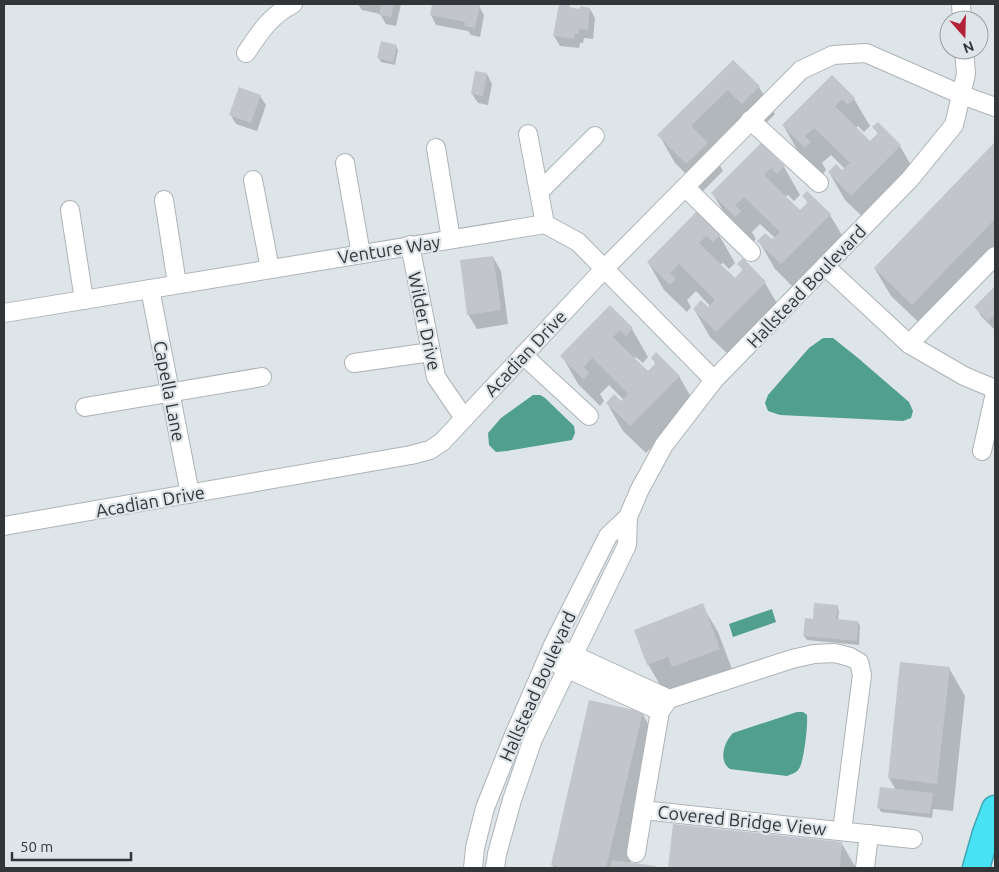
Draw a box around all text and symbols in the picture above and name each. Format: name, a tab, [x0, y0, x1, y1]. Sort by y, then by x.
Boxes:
north arrow	[939, 10, 989, 60]
text: N	[961, 38, 976, 57]
street label: Hallstead Boulevard	[742, 221, 870, 351]
street label: Venture Way	[336, 231, 442, 267]
street label: Wilder Drive	[405, 270, 445, 372]
street label: Acadian Drive	[480, 306, 570, 400]
street label: Capella Lane	[150, 339, 190, 443]
street label: Acadian Drive	[94, 482, 206, 520]
street label: Hallstead Boulevard	[495, 608, 579, 764]
street label: Covered Bridge View	[657, 801, 827, 839]
scale bar	[12, 830, 131, 862]
text: 50 m	[20, 838, 53, 855]

